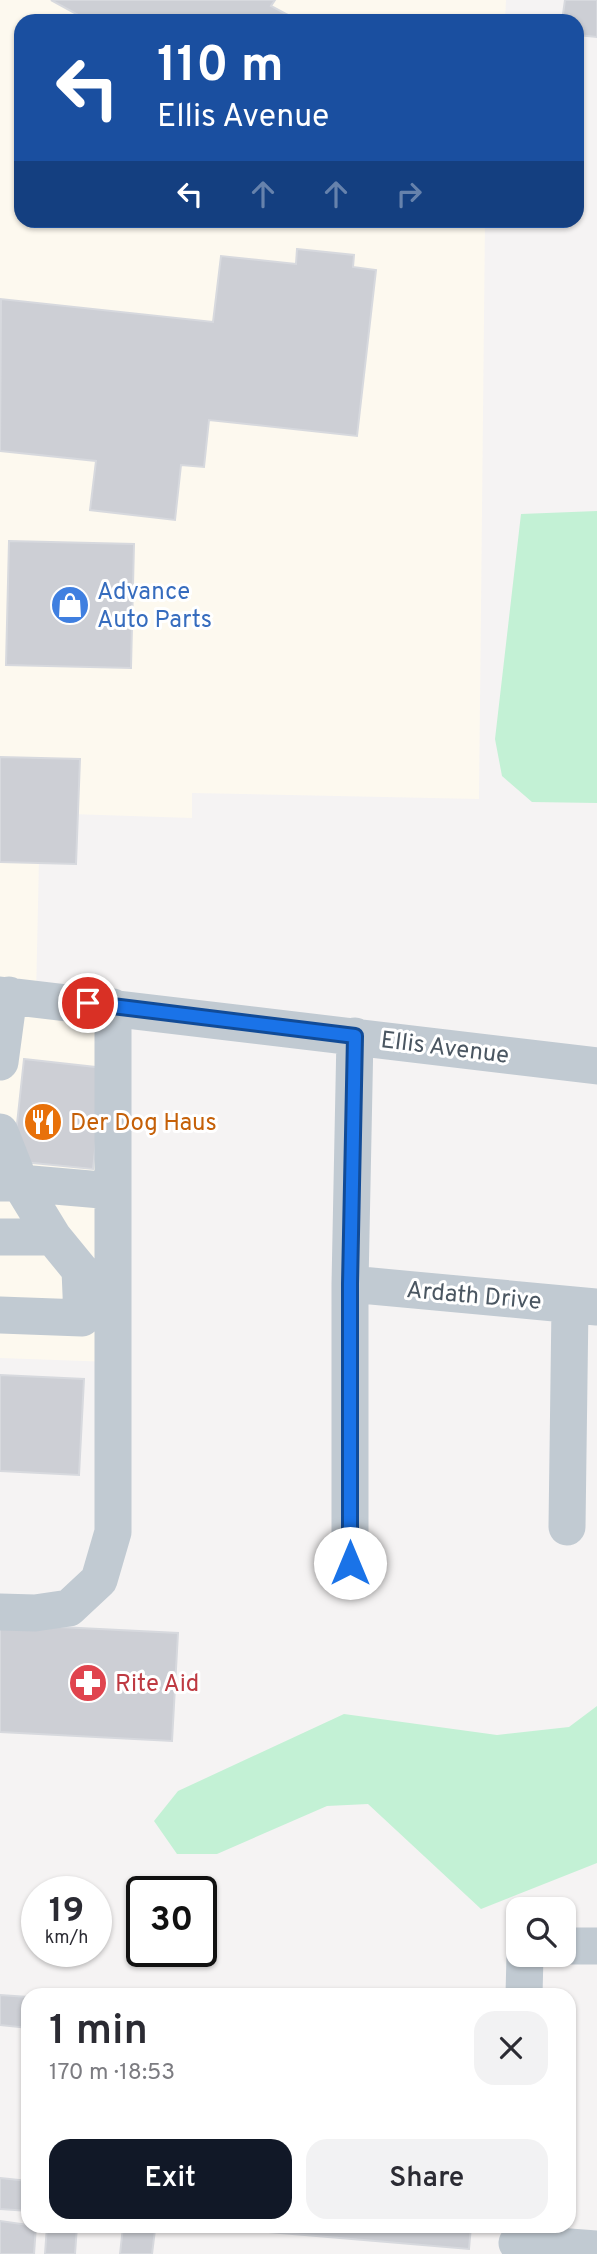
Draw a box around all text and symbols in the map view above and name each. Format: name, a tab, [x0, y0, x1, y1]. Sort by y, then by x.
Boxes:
text: 110 m	[157, 37, 284, 99]
icon: left	[42, 42, 133, 133]
text: Ellis Avenue	[157, 98, 329, 138]
icon: left	[171, 175, 209, 213]
icon: ahead	[244, 175, 282, 213]
icon: ahead	[317, 175, 355, 213]
icon: right	[390, 175, 428, 213]
place label: Advance Auto Parts	[97, 578, 212, 636]
shop icon: Advance Auto Parts	[49, 584, 91, 626]
pin	[58, 973, 118, 1033]
icon: arrive	[69, 984, 107, 1022]
street label: Ellis Avenue	[379, 1026, 511, 1072]
restaurant icon: Der Dog Haus	[22, 1101, 64, 1143]
place label: Der Dog Haus	[70, 1109, 217, 1139]
street label: Ardath Drive	[405, 1276, 543, 1318]
position arrow	[313, 1526, 387, 1600]
pharmacy icon: Rite Aid	[67, 1662, 109, 1704]
place label: Rite Aid	[115, 1670, 199, 1700]
speed limit sign: 30	[126, 1876, 217, 1967]
text: 19	[49, 1890, 84, 1934]
map controls	[506, 1897, 576, 1967]
button: search	[506, 1897, 576, 1967]
text: km/h	[45, 1927, 88, 1950]
text: 1 min	[49, 2006, 148, 2059]
button: close	[474, 2011, 548, 2085]
text: 170 m · 18:53	[49, 2059, 175, 2088]
button: Exit	[49, 2139, 292, 2219]
button: Share	[306, 2139, 548, 2219]

